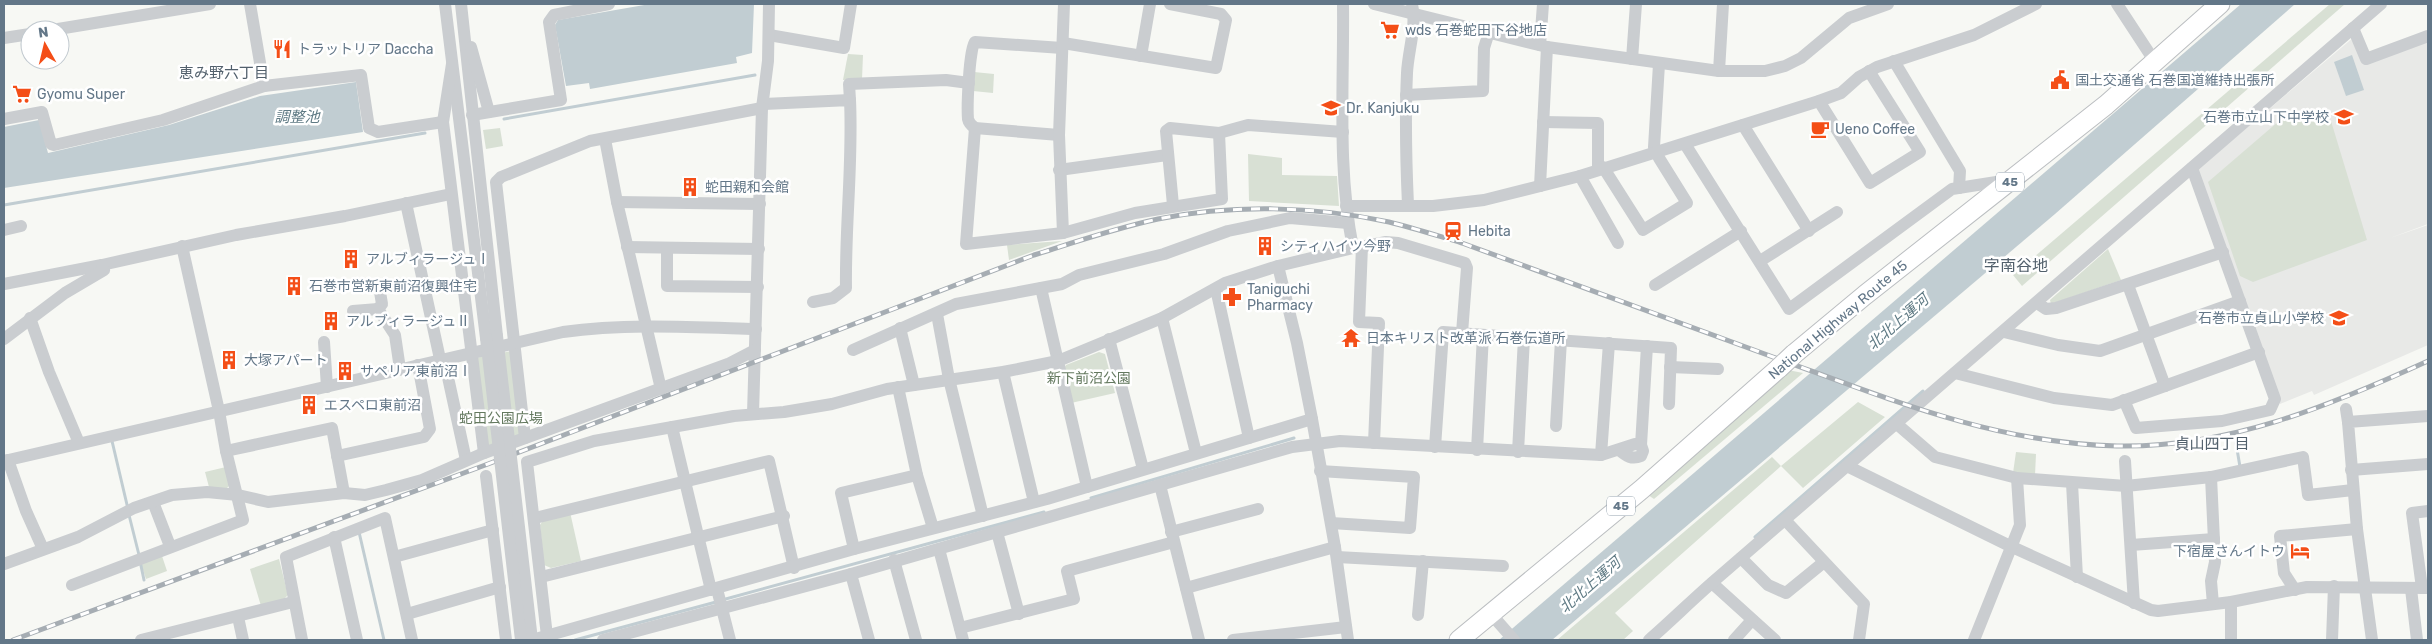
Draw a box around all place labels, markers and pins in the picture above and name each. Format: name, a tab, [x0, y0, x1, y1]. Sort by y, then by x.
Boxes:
supermarket icon: wds 石巻蛇田下谷地店	[1379, 19, 1401, 41]
place label: wds 石巻蛇田下谷地店	[1405, 22, 1547, 39]
restaurant icon: トラットリア Daccha	[271, 38, 293, 60]
place label: トラットリア Daccha	[297, 41, 434, 58]
public building icon: 国土交通省 石巻国道維持出張所	[2049, 69, 2071, 91]
place label: 国土交通省 石巻国道維持出張所	[2075, 72, 2274, 89]
supermarket icon: Gyomu Super	[11, 83, 33, 105]
place label: Gyomu Super	[37, 86, 126, 103]
school or university icon: Dr. Kanjuku	[1320, 97, 1342, 119]
place label: Dr. Kanjuku	[1346, 100, 1419, 117]
school or university icon: 石巻市立山下中学校	[2333, 106, 2355, 128]
place label: 石巻市立山下中学校	[2203, 109, 2329, 126]
cafe icon: Ueno Coffee	[1809, 118, 1831, 140]
place label: Ueno Coffee	[1835, 121, 1915, 138]
building icon: 蛇田親和会館	[679, 176, 701, 198]
place label: 蛇田親和会館	[705, 179, 789, 196]
station icon: Hebita	[1442, 220, 1464, 242]
place label: Hebita	[1468, 223, 1511, 240]
building icon: シティハイツ今野	[1254, 235, 1276, 257]
place label: シティハイツ今野	[1280, 238, 1391, 255]
building icon: アルブィラージュⅠ	[340, 248, 362, 270]
place label: アルブィラージュⅠ	[366, 251, 490, 268]
building icon: 石巻市営新東前沼復興住宅	[283, 275, 305, 297]
place label: 石巻市営新東前沼復興住宅	[309, 278, 477, 295]
place label: Taniguchi Pharmacy	[1247, 281, 1313, 314]
pharmacy icon: Taniguchi Pharmacy	[1221, 286, 1243, 308]
school or university icon: 石巻市立貞山小学校	[2328, 307, 2350, 329]
building icon: アルブィラージュⅡ	[320, 310, 342, 332]
place label: 石巻市立貞山小学校	[2198, 310, 2324, 327]
place label: アルブィラージュⅡ	[346, 313, 470, 330]
temple icon: 日本キリスト改革派 石巻伝道所	[1340, 327, 1362, 349]
place label: 日本キリスト改革派 石巻伝道所	[1366, 330, 1565, 347]
building icon: 大塚アパート	[218, 349, 240, 371]
place label: 大塚アパート	[244, 352, 328, 369]
building icon: サペリア東前沼Ⅰ	[334, 360, 356, 382]
place label: サペリア東前沼Ⅰ	[360, 363, 472, 380]
building icon: エスペロ東前沼	[298, 394, 320, 416]
place label: エスペロ東前沼	[324, 397, 421, 414]
hotel icon: 下宿屋さんイトウ	[2289, 540, 2311, 562]
place label: 下宿屋さんイトウ	[2173, 543, 2285, 560]

